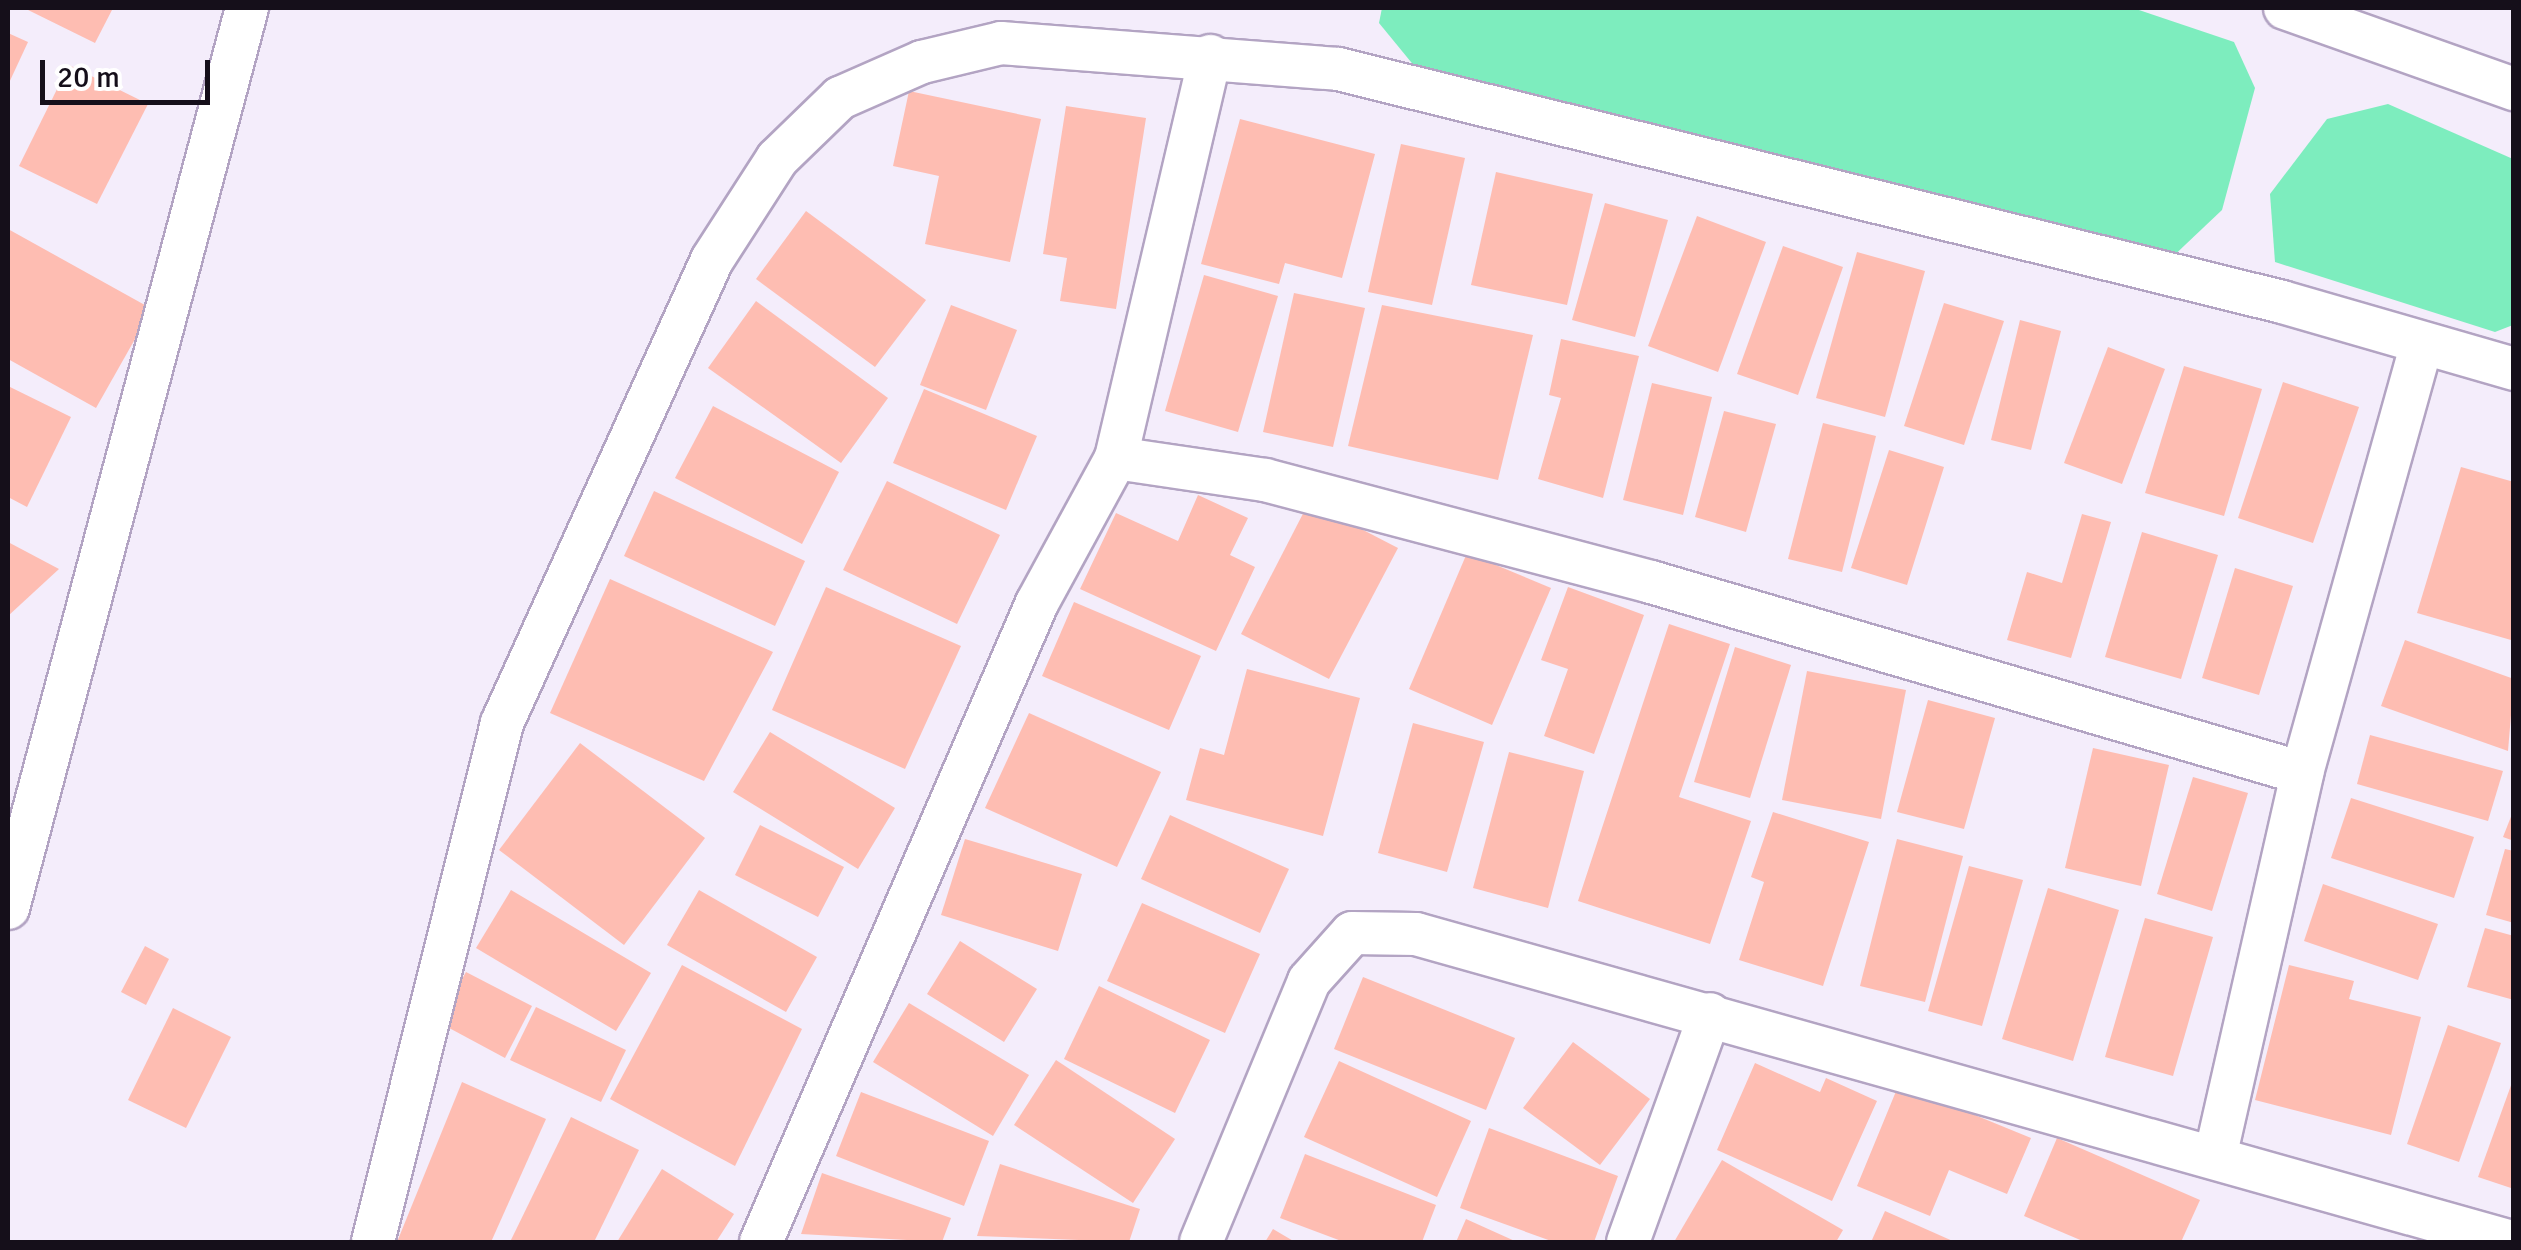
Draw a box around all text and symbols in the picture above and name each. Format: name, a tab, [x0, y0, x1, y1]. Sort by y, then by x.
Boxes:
scale bar	[45, 40, 215, 102]
text: 20 m	[57, 59, 120, 96]

